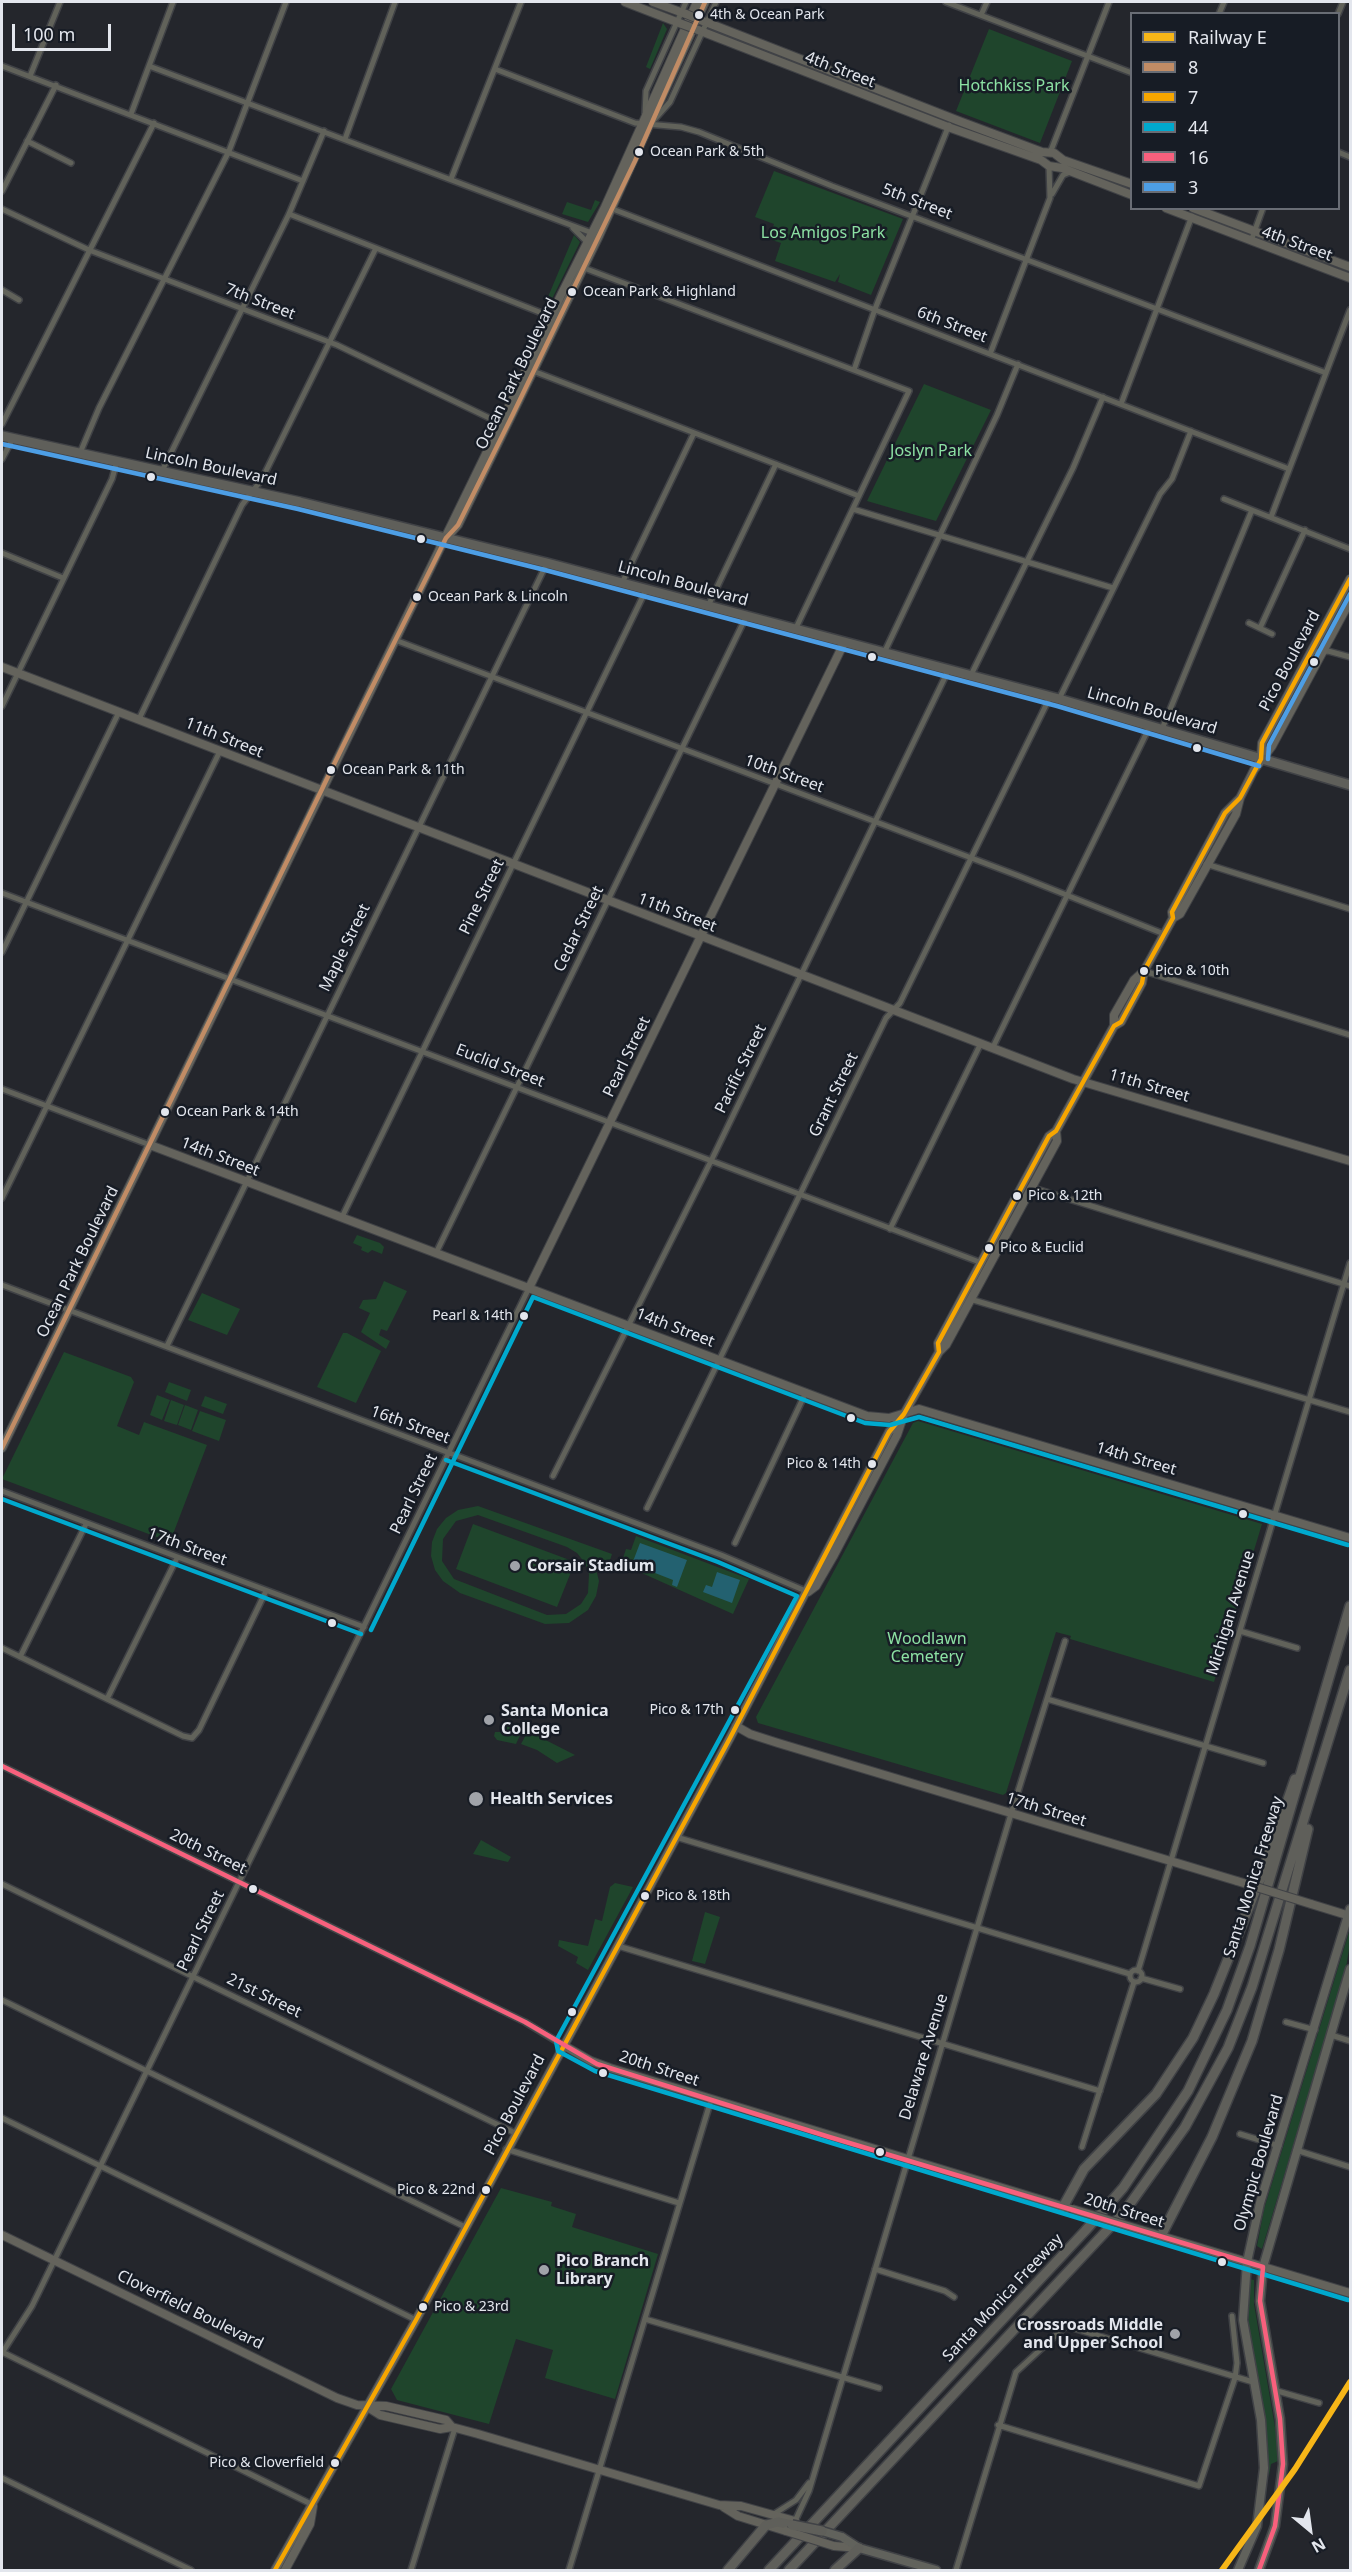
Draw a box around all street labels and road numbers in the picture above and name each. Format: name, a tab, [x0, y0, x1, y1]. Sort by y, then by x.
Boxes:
street label: 4th Street	[802, 48, 878, 92]
street label: 5th Street	[879, 180, 955, 224]
street label: 4th Street	[1259, 222, 1335, 266]
street label: 7th Street	[222, 280, 298, 324]
street label: Ocean Park Boulevard	[472, 295, 562, 453]
street label: 6th Street	[914, 303, 990, 347]
street label: Lincoln Boulevard	[143, 444, 279, 490]
street label: Lincoln Boulevard	[616, 557, 750, 611]
street label: Pico Boulevard	[1255, 607, 1325, 715]
street label: Lincoln Boulevard	[1085, 683, 1219, 739]
street label: 11th Street	[182, 714, 266, 762]
street label: 10th Street	[742, 751, 826, 797]
street label: Pine Street	[455, 856, 509, 938]
street label: Cedar Street	[550, 883, 608, 975]
street label: 11th Street	[635, 889, 719, 937]
street label: Maple Street	[315, 901, 375, 995]
street label: Pearl Street	[599, 1014, 655, 1100]
street label: Pacific Street	[711, 1021, 771, 1117]
street label: Euclid Street	[453, 1040, 547, 1092]
street label: Grant Street	[805, 1050, 863, 1140]
street label: 11th Street	[1107, 1065, 1191, 1107]
street label: 14th Street	[178, 1133, 262, 1181]
street label: Ocean Park Boulevard	[33, 1183, 123, 1341]
street label: 14th Street	[633, 1304, 717, 1352]
street label: 16th Street	[368, 1402, 452, 1448]
street label: 14th Street	[1094, 1438, 1178, 1480]
street label: Pearl Street	[386, 1451, 442, 1537]
street label: 17th Street	[145, 1524, 229, 1570]
street label: Michigan Avenue	[1203, 1548, 1259, 1678]
street label: 17th Street	[1004, 1789, 1088, 1831]
street label: Santa Monica Freeway	[1220, 1794, 1288, 1960]
street label: 20th Street	[167, 1825, 249, 1879]
street label: Pearl Street	[173, 1888, 229, 1974]
street label: 21st Street	[224, 1970, 304, 2022]
street label: Delaware Avenue	[896, 1992, 952, 2122]
street label: 20th Street	[617, 2047, 701, 2091]
street label: Pico Boulevard	[480, 2051, 550, 2159]
street label: Olympic Boulevard	[1230, 2092, 1288, 2234]
street label: 20th Street	[1082, 2190, 1166, 2232]
street label: Santa Monica Freeway	[939, 2230, 1067, 2366]
street label: Cloverfield Boulevard	[114, 2266, 266, 2354]

